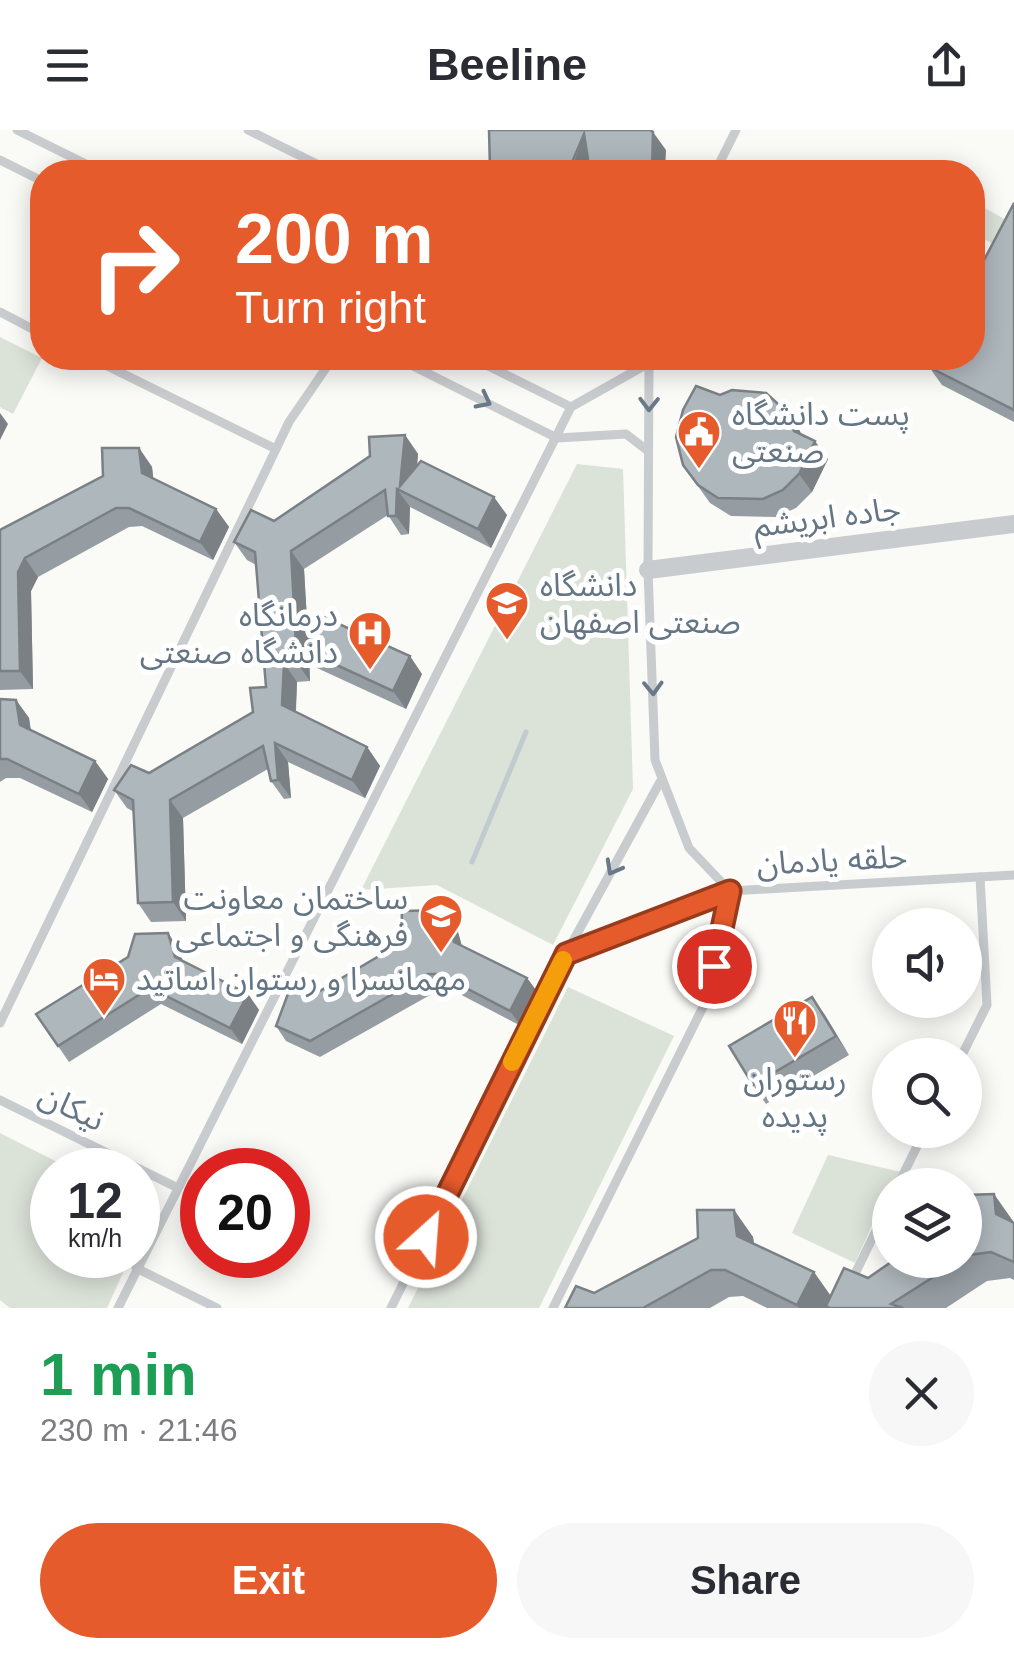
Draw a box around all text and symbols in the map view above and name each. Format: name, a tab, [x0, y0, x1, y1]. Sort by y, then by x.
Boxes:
icon: menu	[40, 38, 95, 93]
icon: share	[919, 38, 974, 93]
text: Beeline	[427, 39, 587, 90]
icon: right	[70, 200, 200, 330]
text: 200 m	[235, 200, 433, 278]
text: Turn right	[235, 282, 426, 333]
one-way arrow	[473, 389, 491, 408]
place label: پست دانشگاه صنعتی	[732, 396, 910, 469]
one-way arrow	[638, 397, 659, 413]
public building icon: پست دانشگاه صنعتی	[676, 409, 722, 470]
street label: جاده ابریشم	[751, 490, 903, 550]
place label: دانشگاه صنعتی اصفهان	[540, 567, 741, 640]
school or university icon: دانشگاه صنعتی اصفهان	[484, 580, 530, 641]
place label: درمانگاه دانشگاه صنعتی	[140, 597, 338, 670]
hospital icon: درمانگاه دانشگاه صنعتی	[347, 610, 393, 671]
one-way arrow	[642, 681, 663, 697]
street label: حلقه یادمان	[756, 838, 908, 882]
one-way arrow	[606, 857, 626, 875]
place label: ساختمان معاونت فرهنگی و اجتماعی	[175, 880, 408, 954]
school or university icon: ساختمان معاونت فرهنگی و اجتماعی	[418, 893, 464, 954]
map controls	[872, 908, 982, 1278]
button: sound	[872, 908, 982, 1018]
pin	[672, 924, 757, 1009]
icon: arrive	[687, 939, 742, 994]
hotel icon: مهمانسرا و رستوان اساتید	[81, 956, 127, 1017]
place label: مهمانسرا و رستوان اساتید	[136, 961, 466, 998]
restaurant icon: رستوران پدیده	[772, 998, 818, 1059]
button: search	[872, 1038, 982, 1148]
place label: رستوران پدیده	[743, 1061, 847, 1136]
street label: نیکان	[34, 1076, 110, 1138]
speed limit sign: 20	[180, 1148, 310, 1278]
button: layers	[872, 1168, 982, 1278]
text: 12	[67, 1173, 123, 1229]
position arrow	[374, 1185, 478, 1289]
text: km/h	[68, 1224, 122, 1252]
text: 1 min	[40, 1341, 197, 1408]
button: close	[869, 1341, 974, 1446]
text: 230 m · 21:46	[40, 1412, 237, 1448]
button: Exit	[40, 1523, 497, 1638]
button: Share	[517, 1523, 974, 1638]

